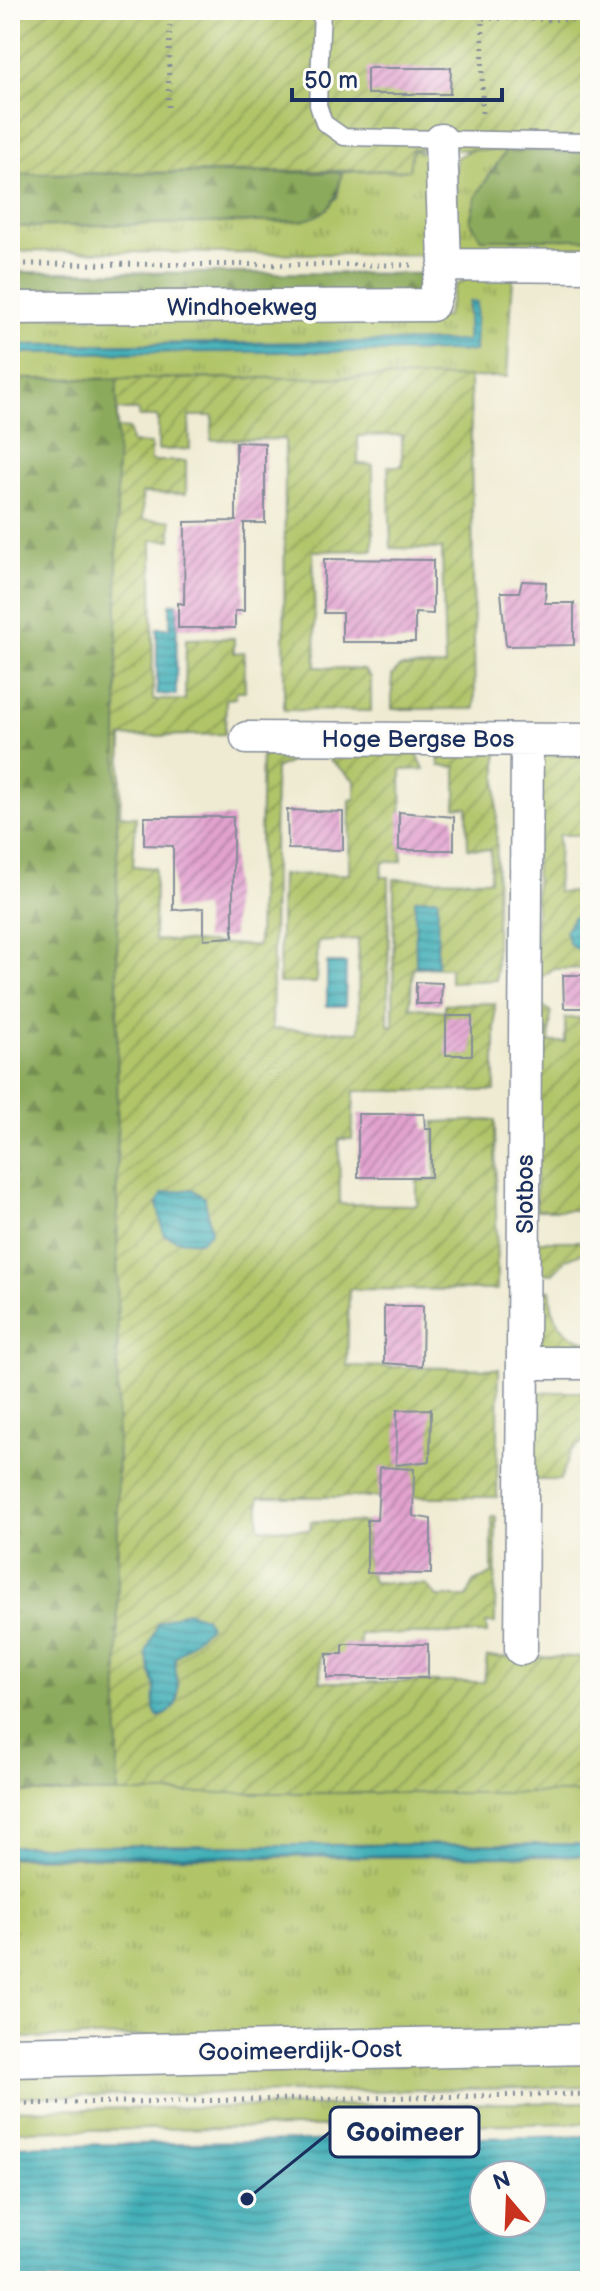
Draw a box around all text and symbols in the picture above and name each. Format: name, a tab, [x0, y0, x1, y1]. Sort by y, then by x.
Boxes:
scale bar	[292, 52, 502, 102]
text: 50 m	[304, 66, 358, 95]
street label: Windhoekweg	[167, 293, 317, 322]
street label: Hoge Bergse Bos	[321, 725, 515, 754]
street label: Slotbos	[511, 1154, 540, 1234]
street label: Gooimeerdijk-Oost	[198, 2035, 403, 2067]
callout: Gooimeer	[330, 2107, 479, 2157]
text: Gooimeer	[346, 2118, 464, 2149]
north arrow	[468, 2159, 548, 2239]
text: N	[490, 2166, 514, 2197]

